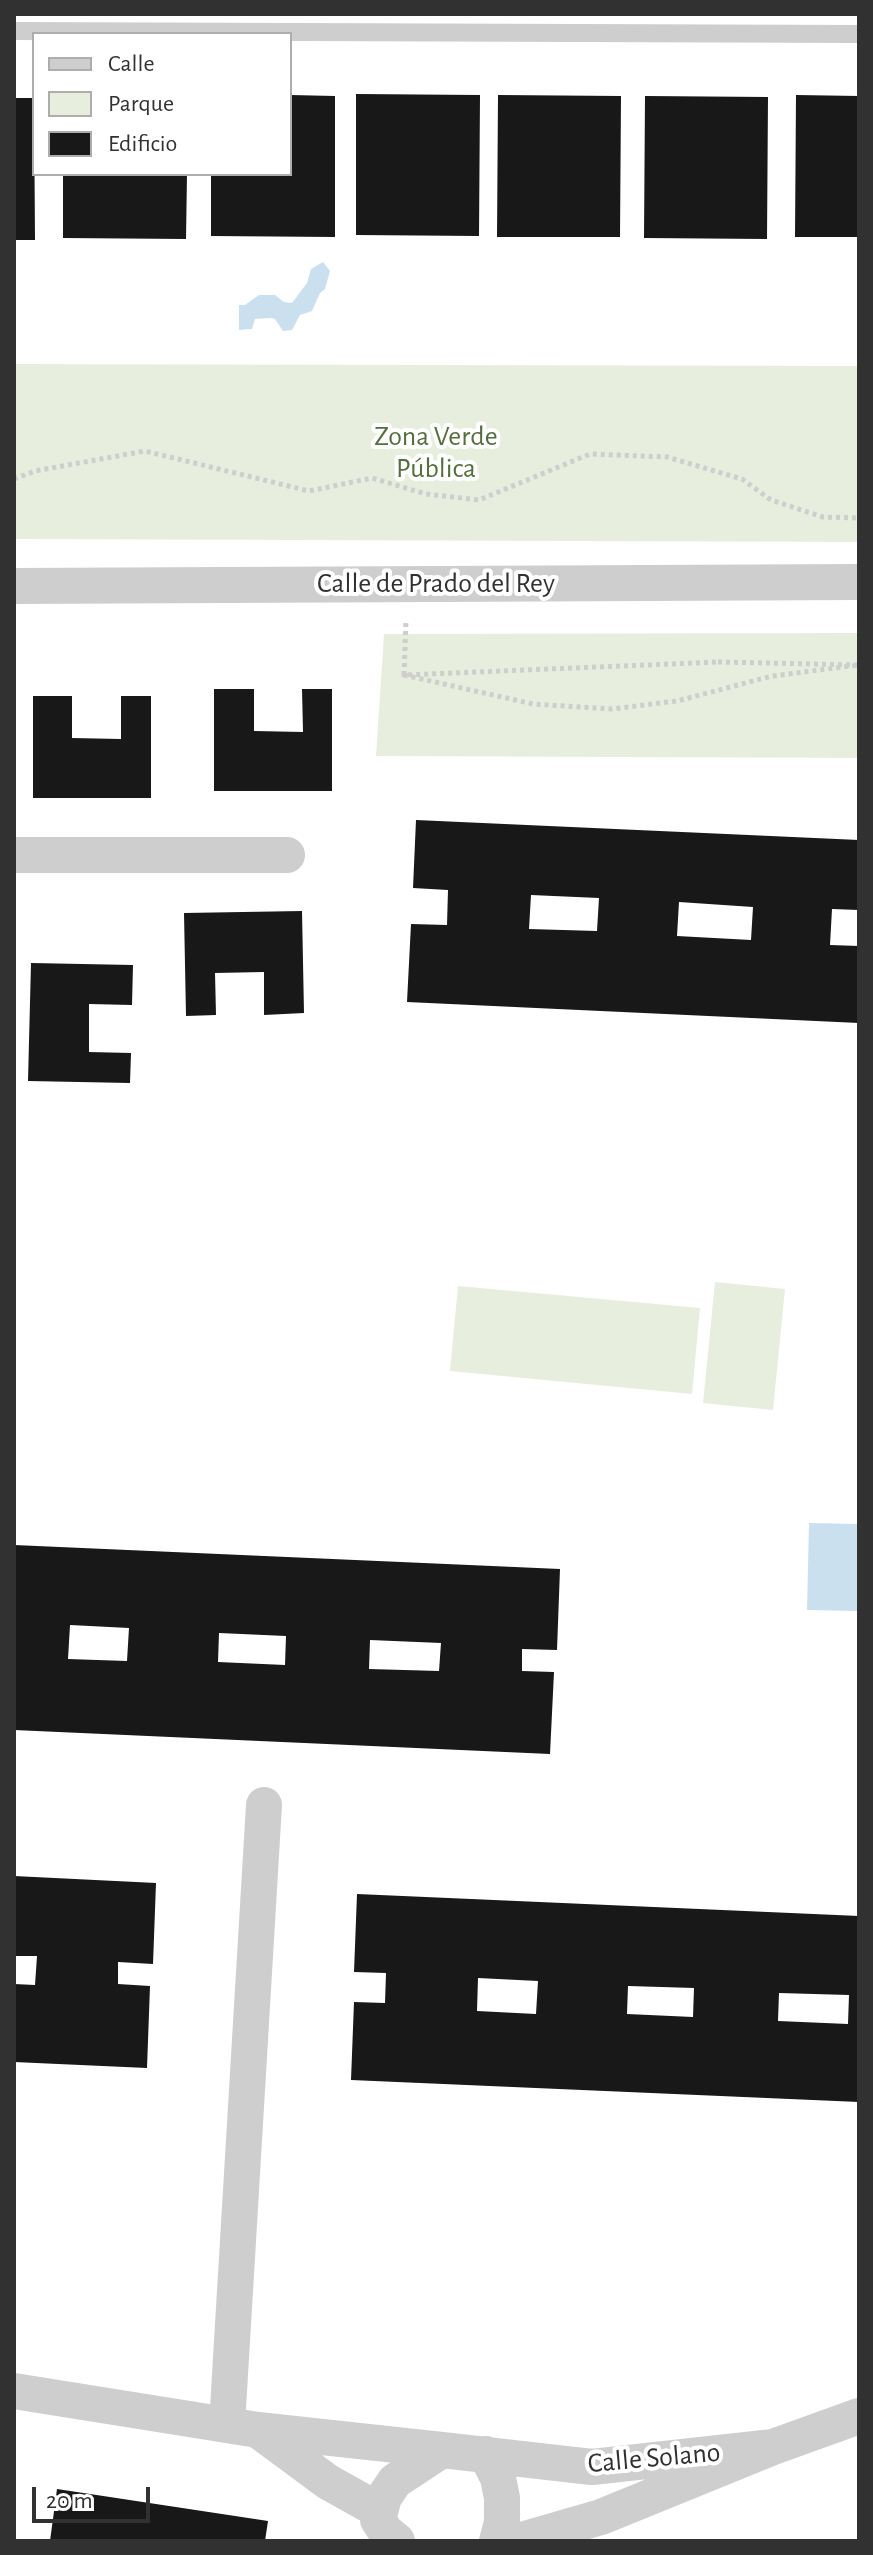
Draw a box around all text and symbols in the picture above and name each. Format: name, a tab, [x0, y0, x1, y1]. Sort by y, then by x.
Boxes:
legend	[32, 32, 292, 176]
text: Calle	[108, 52, 155, 76]
text: Parque	[108, 92, 174, 116]
text: Edificio	[108, 132, 177, 156]
park label: Zona Verde Pública	[374, 420, 498, 486]
street label: Calle de Prado del Rey	[317, 567, 555, 601]
street label: Calle Solano	[586, 2435, 722, 2481]
scale bar	[36, 2471, 154, 2521]
text: 20 m	[46, 2489, 93, 2513]

